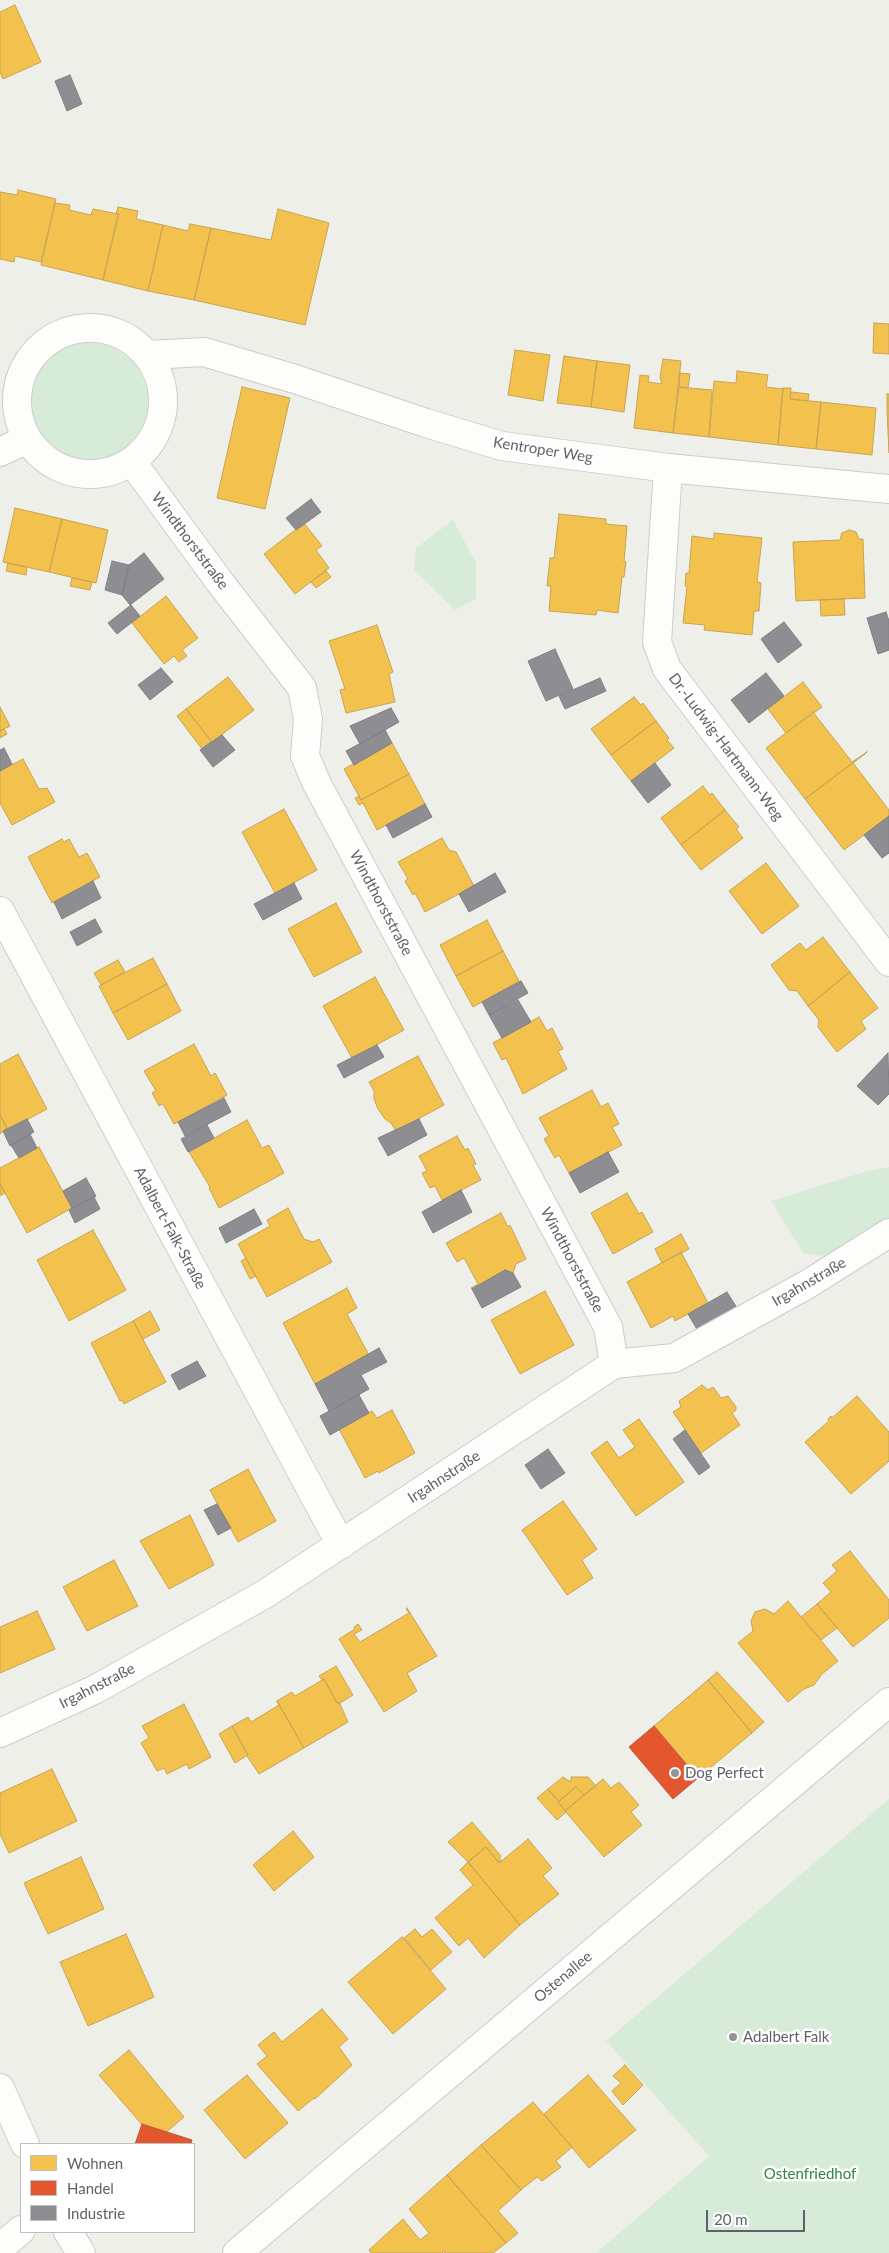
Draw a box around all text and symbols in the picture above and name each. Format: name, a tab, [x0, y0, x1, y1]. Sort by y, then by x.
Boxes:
street label: Kentroper Weg	[492, 433, 594, 467]
street label: Windthorststraße	[148, 489, 232, 593]
street label: Dr.-Ludwig-Hartmann-Weg	[665, 670, 787, 824]
street label: Windthorststraße	[346, 847, 416, 959]
street label: Adalbert-Falk-Straße	[130, 1164, 210, 1292]
street label: Windthorststraße	[537, 1204, 607, 1316]
street label: Irgahnstraße	[769, 1254, 849, 1310]
street label: Irgahnstraße	[404, 1447, 484, 1507]
street label: Irgahnstraße	[56, 1659, 138, 1713]
place label: Dog Perfect	[685, 1764, 764, 1782]
marker: Dog Perfect	[669, 1767, 681, 1779]
street label: Ostenallee	[530, 1947, 596, 2007]
place label: Adalbert Falk	[743, 2028, 829, 2046]
marker: Adalbert Falk	[727, 2031, 739, 2043]
legend	[20, 2143, 195, 2233]
text: Wohnen	[67, 2154, 123, 2172]
park label: Ostenfriedhof	[764, 2165, 856, 2183]
text: Handel	[67, 2179, 114, 2197]
scale bar	[709, 2200, 808, 2232]
text: Industrie	[67, 2204, 125, 2222]
text: 20 m	[714, 2210, 748, 2228]

